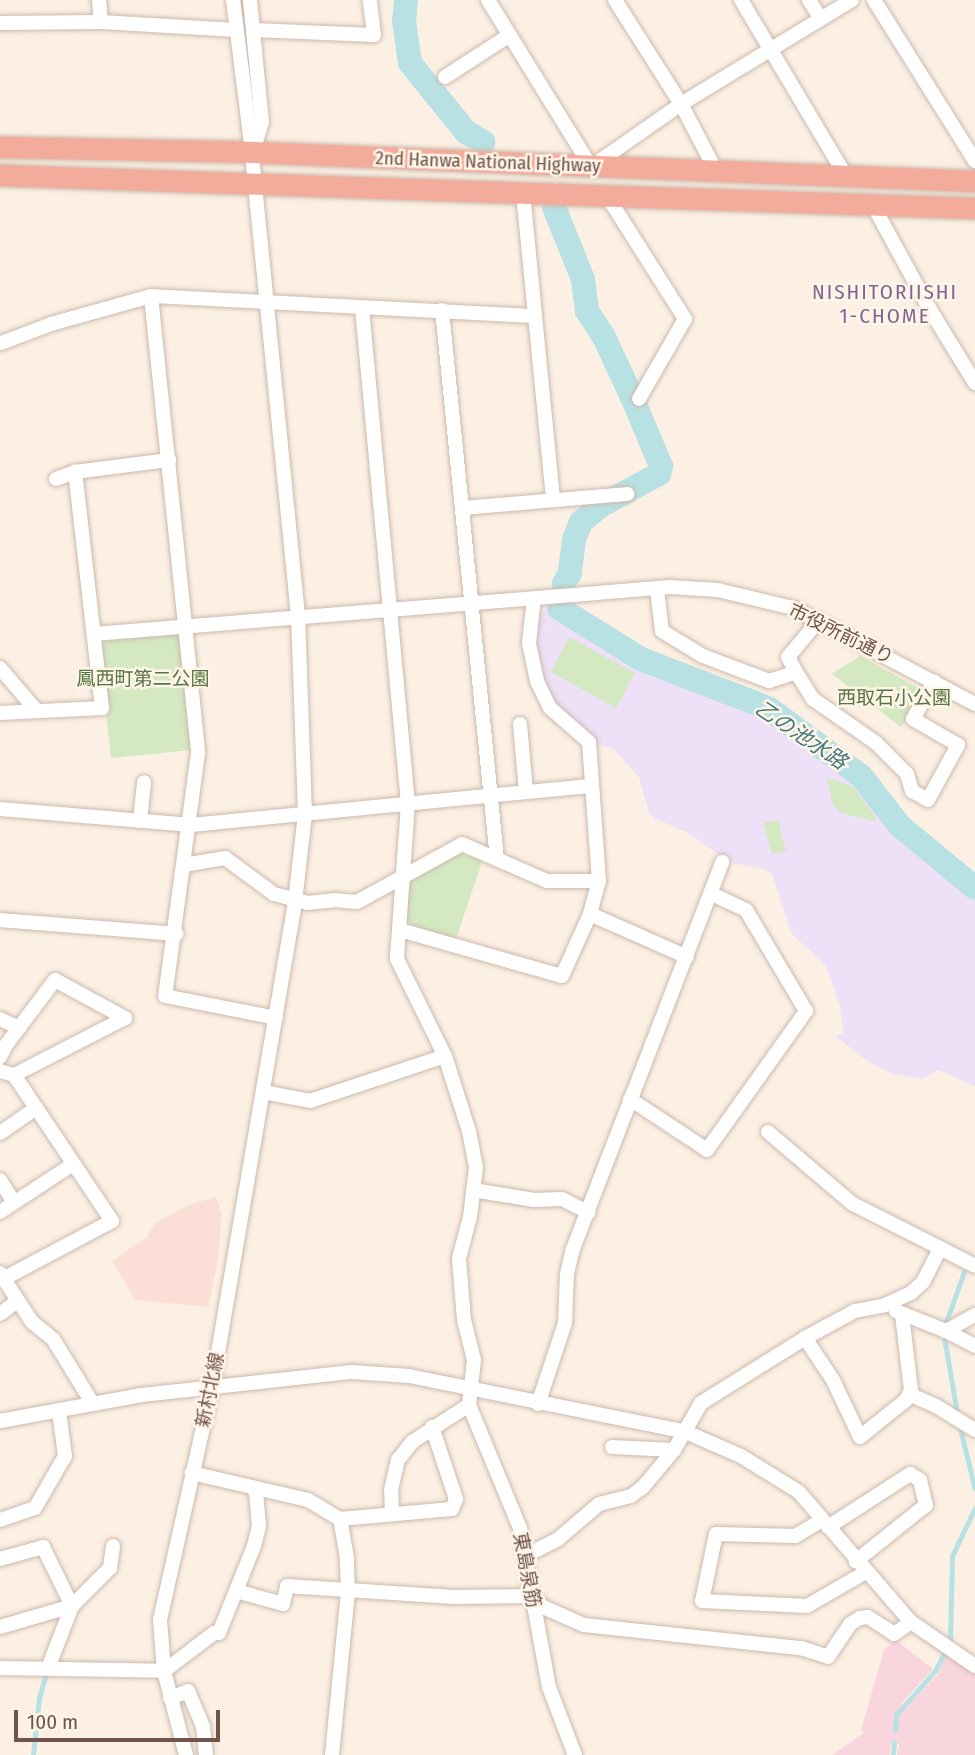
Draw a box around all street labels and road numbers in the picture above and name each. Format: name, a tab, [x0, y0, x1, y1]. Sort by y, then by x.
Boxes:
street label: 2nd Hanwa National Highway	[375, 147, 601, 177]
street label: 市役所前通り	[785, 599, 897, 669]
street label: 新村北線	[192, 1351, 228, 1429]
street label: 東島泉筋	[509, 1531, 545, 1609]

